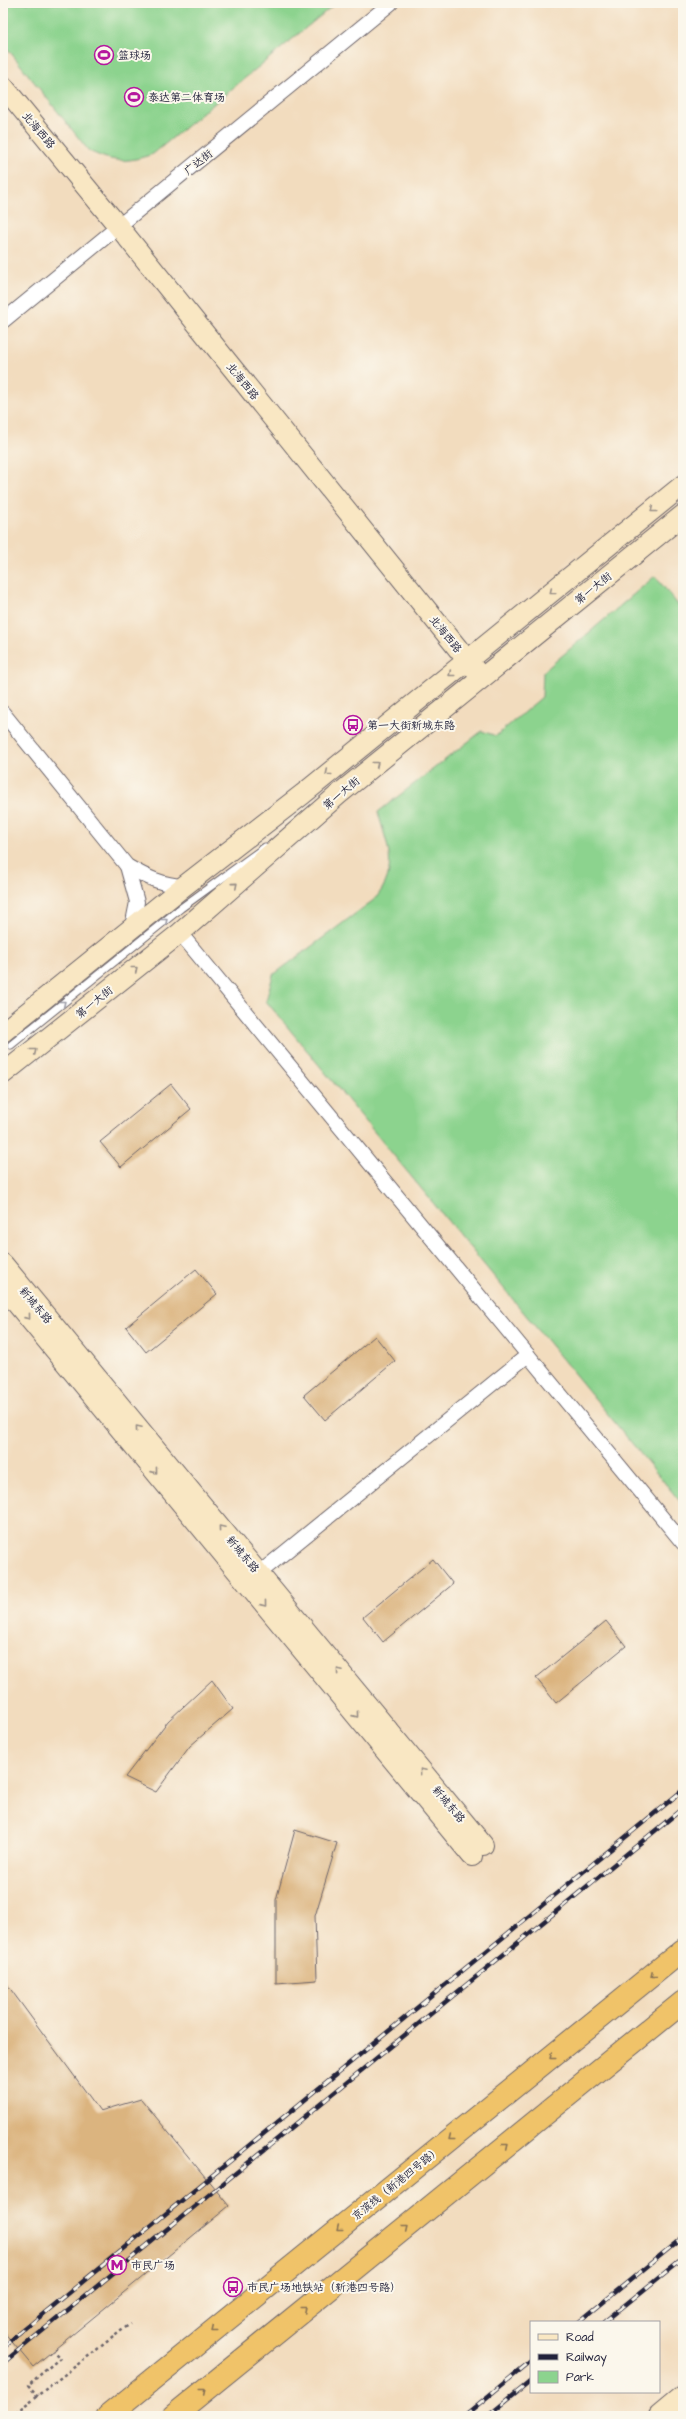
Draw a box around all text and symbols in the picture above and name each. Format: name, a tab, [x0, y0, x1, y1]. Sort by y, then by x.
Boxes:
sports icon: 篮球场	[93, 44, 115, 66]
place label: 篮球场	[118, 48, 151, 63]
sports icon: 泰达第二体育场	[123, 86, 145, 108]
place label: 泰达第二体育场	[148, 90, 225, 105]
street label: 北海西路	[19, 109, 59, 152]
street label: 广达街	[181, 146, 217, 179]
street label: 北海西路	[223, 359, 262, 403]
one-way arrow	[650, 505, 657, 512]
street label: 第一大街	[571, 568, 616, 608]
one-way arrow	[549, 587, 556, 594]
street label: 北海西路	[426, 612, 465, 656]
one-way arrow	[448, 669, 456, 676]
bus stop icon: 第一大街新城东路	[342, 714, 364, 736]
place label: 第一大街新城东路	[367, 718, 455, 733]
one-way arrow	[371, 762, 378, 769]
one-way arrow	[326, 769, 333, 776]
street label: 第一大街	[320, 773, 364, 813]
one-way arrow	[230, 883, 237, 890]
one-way arrow	[160, 919, 167, 926]
one-way arrow	[131, 967, 138, 974]
street label: 第一大街	[72, 982, 117, 1022]
one-way arrow	[59, 1000, 66, 1007]
one-way arrow	[29, 1048, 36, 1055]
street label: 新城东路	[16, 1284, 56, 1327]
one-way arrow	[23, 1312, 30, 1319]
one-way arrow	[135, 1425, 142, 1432]
one-way arrow	[150, 1466, 157, 1474]
one-way arrow	[218, 1525, 225, 1532]
street label: 新城东路	[223, 1533, 263, 1576]
one-way arrow	[260, 1599, 267, 1606]
one-way arrow	[337, 1669, 344, 1676]
one-way arrow	[351, 1710, 358, 1717]
one-way arrow	[420, 1769, 427, 1776]
street label: 新城东路	[429, 1783, 469, 1826]
one-way arrow	[650, 1970, 657, 1977]
one-way arrow	[549, 2052, 556, 2059]
one-way arrow	[448, 2134, 455, 2141]
street label: 京滨线（新港四号路）	[349, 2143, 444, 2224]
one-way arrow	[502, 2143, 509, 2150]
one-way arrow	[336, 2224, 343, 2231]
one-way arrow	[401, 2225, 408, 2232]
metro station icon: 市民广场	[106, 2254, 128, 2276]
place label: 市民广场	[131, 2258, 175, 2273]
bus stop icon: 市民广场地铁站（新港四号路）	[222, 2276, 244, 2298]
place label: 市民广场地铁站（新港四号路）	[247, 2280, 401, 2295]
one-way arrow	[300, 2307, 307, 2314]
legend	[530, 2321, 660, 2393]
one-way arrow	[212, 2325, 219, 2332]
text: Road	[566, 2329, 594, 2346]
text: Railway	[566, 2349, 607, 2367]
text: Park	[566, 2369, 594, 2386]
one-way arrow	[199, 2389, 206, 2396]

